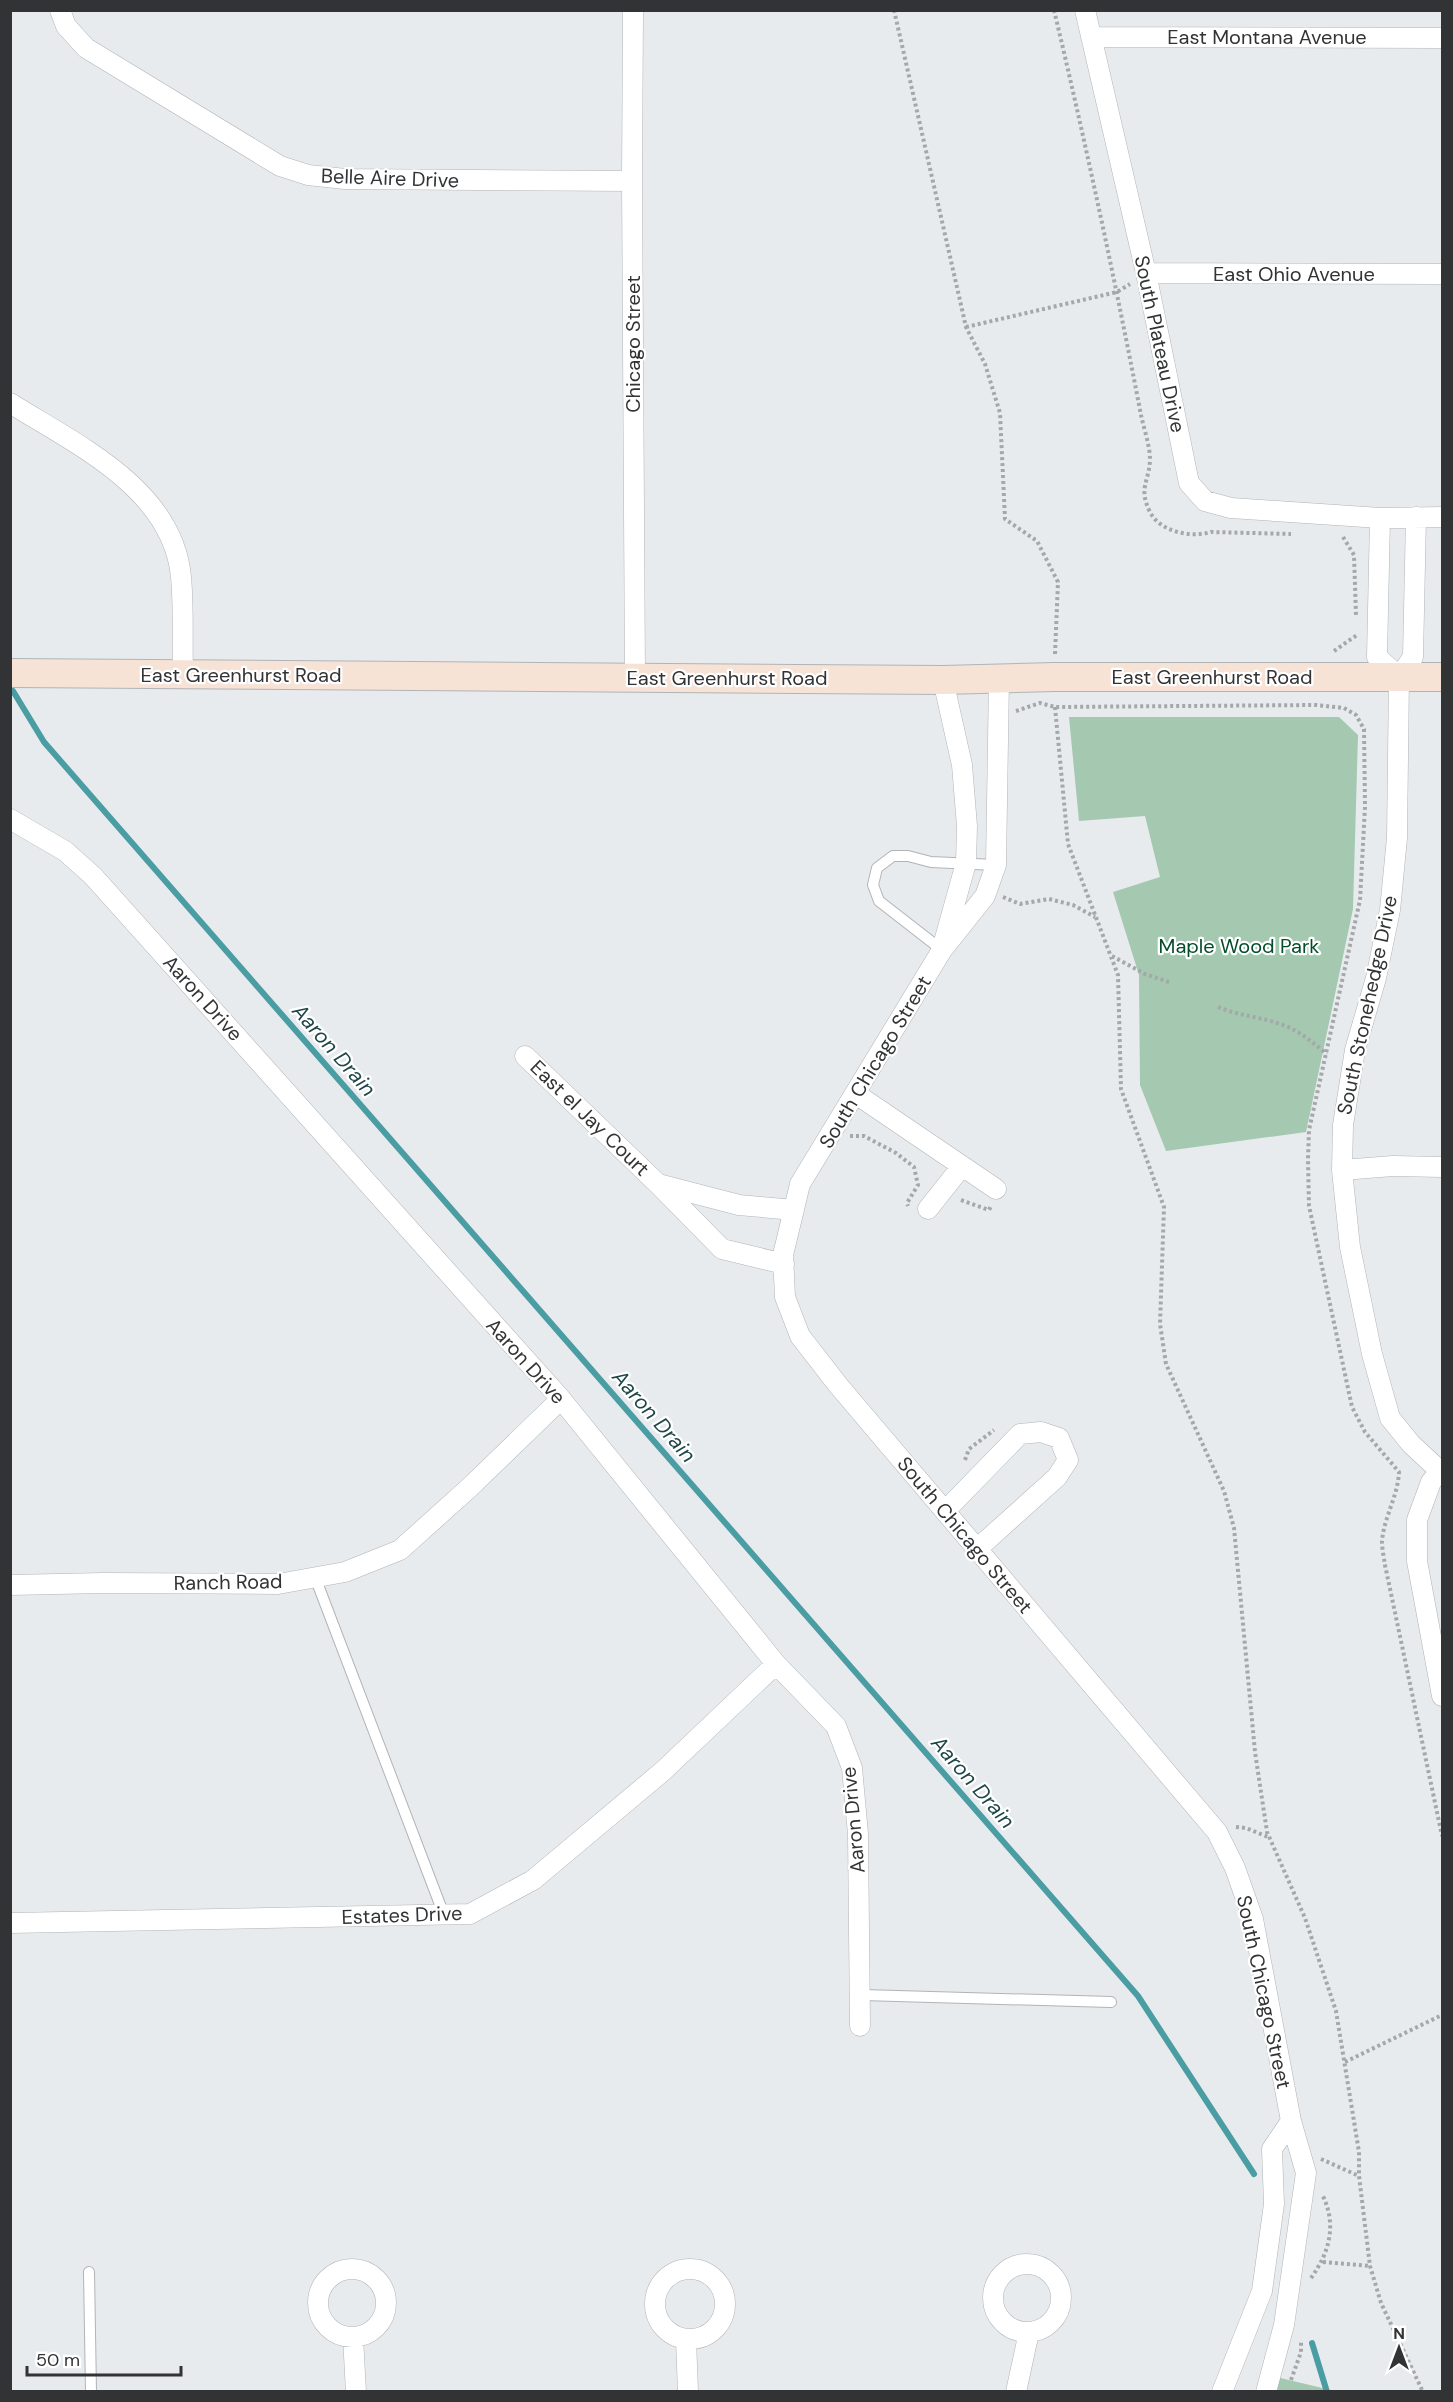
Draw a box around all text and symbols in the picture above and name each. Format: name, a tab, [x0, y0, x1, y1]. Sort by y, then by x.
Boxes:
street label: East Montana Avenue	[1167, 24, 1367, 50]
street label: Belle Aire Drive	[321, 163, 459, 193]
street label: South Plateau Drive	[1129, 253, 1191, 435]
street label: East Ohio Avenue	[1213, 261, 1375, 287]
street label: Chicago Street	[620, 275, 646, 413]
street label: East Greenhurst Road	[141, 662, 342, 688]
street label: East Greenhurst Road	[1112, 664, 1313, 690]
street label: East Greenhurst Road	[627, 665, 828, 691]
street label: South Stonehedge Drive	[1331, 893, 1403, 1117]
park label: Maple Wood Park	[1159, 933, 1319, 959]
street label: Aaron Drive	[158, 950, 248, 1046]
street label: South Chicago Street	[813, 971, 937, 1153]
water label: Aaron Drain	[285, 997, 382, 1102]
street label: East el Jay Court	[525, 1054, 655, 1182]
street label: Aaron Drive	[481, 1313, 571, 1409]
water label: Aaron Drain	[605, 1363, 702, 1468]
street label: South Chicago Street	[892, 1451, 1038, 1619]
street label: Ranch Road	[173, 1568, 283, 1596]
water label: Aaron Drain	[924, 1729, 1021, 1834]
street label: Aaron Drive	[835, 1766, 871, 1874]
street label: South Chicago Street	[1231, 1893, 1297, 2091]
street label: Estates Drive	[341, 1900, 463, 1930]
north arrow	[1369, 2318, 1429, 2378]
text: N	[1393, 2323, 1405, 2344]
scale bar	[27, 2339, 182, 2377]
text: 50 m	[36, 2348, 80, 2372]

